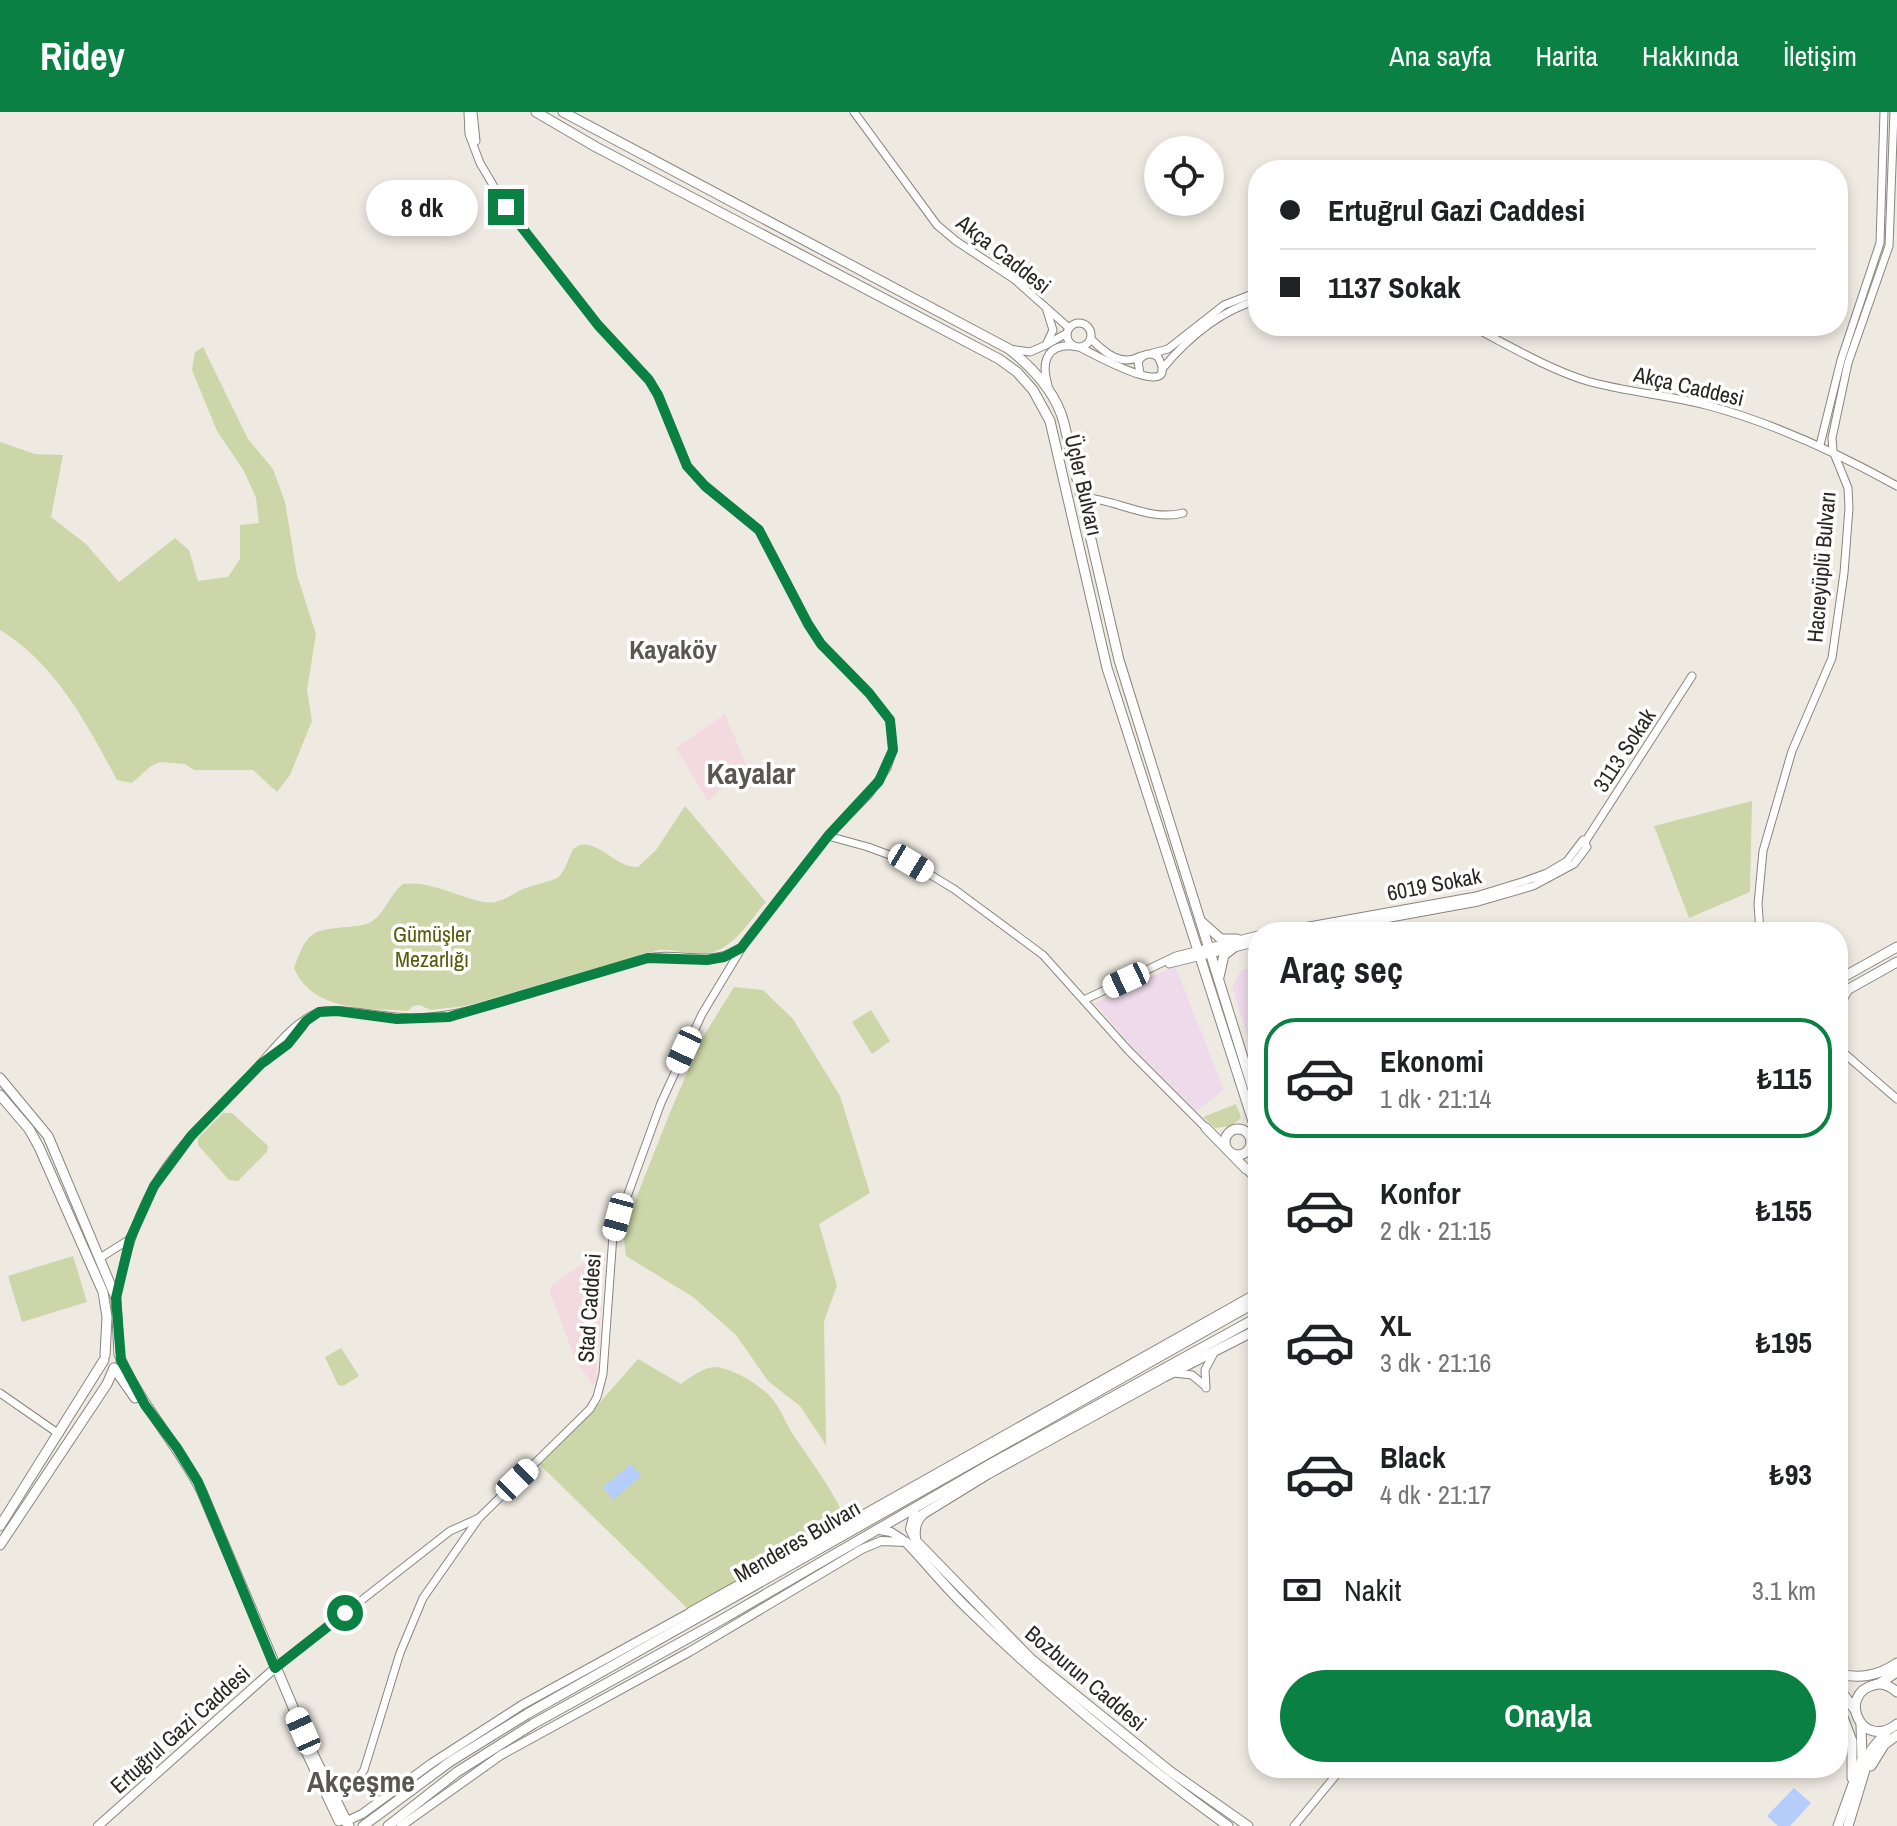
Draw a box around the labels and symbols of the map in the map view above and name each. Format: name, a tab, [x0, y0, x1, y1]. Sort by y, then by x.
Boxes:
callout: 8 dk	[366, 179, 478, 235]
route end	[488, 189, 524, 225]
street label: Akça Caddesi	[950, 207, 1057, 300]
street label: Akça Caddesi	[1630, 359, 1747, 413]
street label: Üçler Bulvarı	[1058, 431, 1110, 539]
street label: Hacıeyüplü Bulvarı	[1799, 490, 1843, 644]
district label: Kayaköy	[629, 632, 717, 667]
street label: 3113 Sokak	[1586, 702, 1663, 798]
district label: Kayalar	[707, 753, 796, 793]
car	[884, 840, 938, 886]
street label: 6019 Sokak	[1384, 860, 1485, 908]
park label: Gümüşler Mezarlığı	[393, 919, 471, 974]
car	[1099, 959, 1153, 1001]
car	[663, 1023, 705, 1077]
car	[600, 1191, 636, 1243]
street label: Stad Caddesi	[570, 1252, 608, 1364]
car	[491, 1455, 543, 1505]
street label: Menderes Bulvarı	[728, 1493, 866, 1589]
route start	[327, 1595, 363, 1631]
street label: Bozburun Caddesi	[1019, 1618, 1153, 1738]
street label: Ertuğrul Gazi Caddesi	[104, 1658, 256, 1800]
car	[282, 1704, 324, 1758]
district label: Akçeşme	[307, 1761, 415, 1801]

